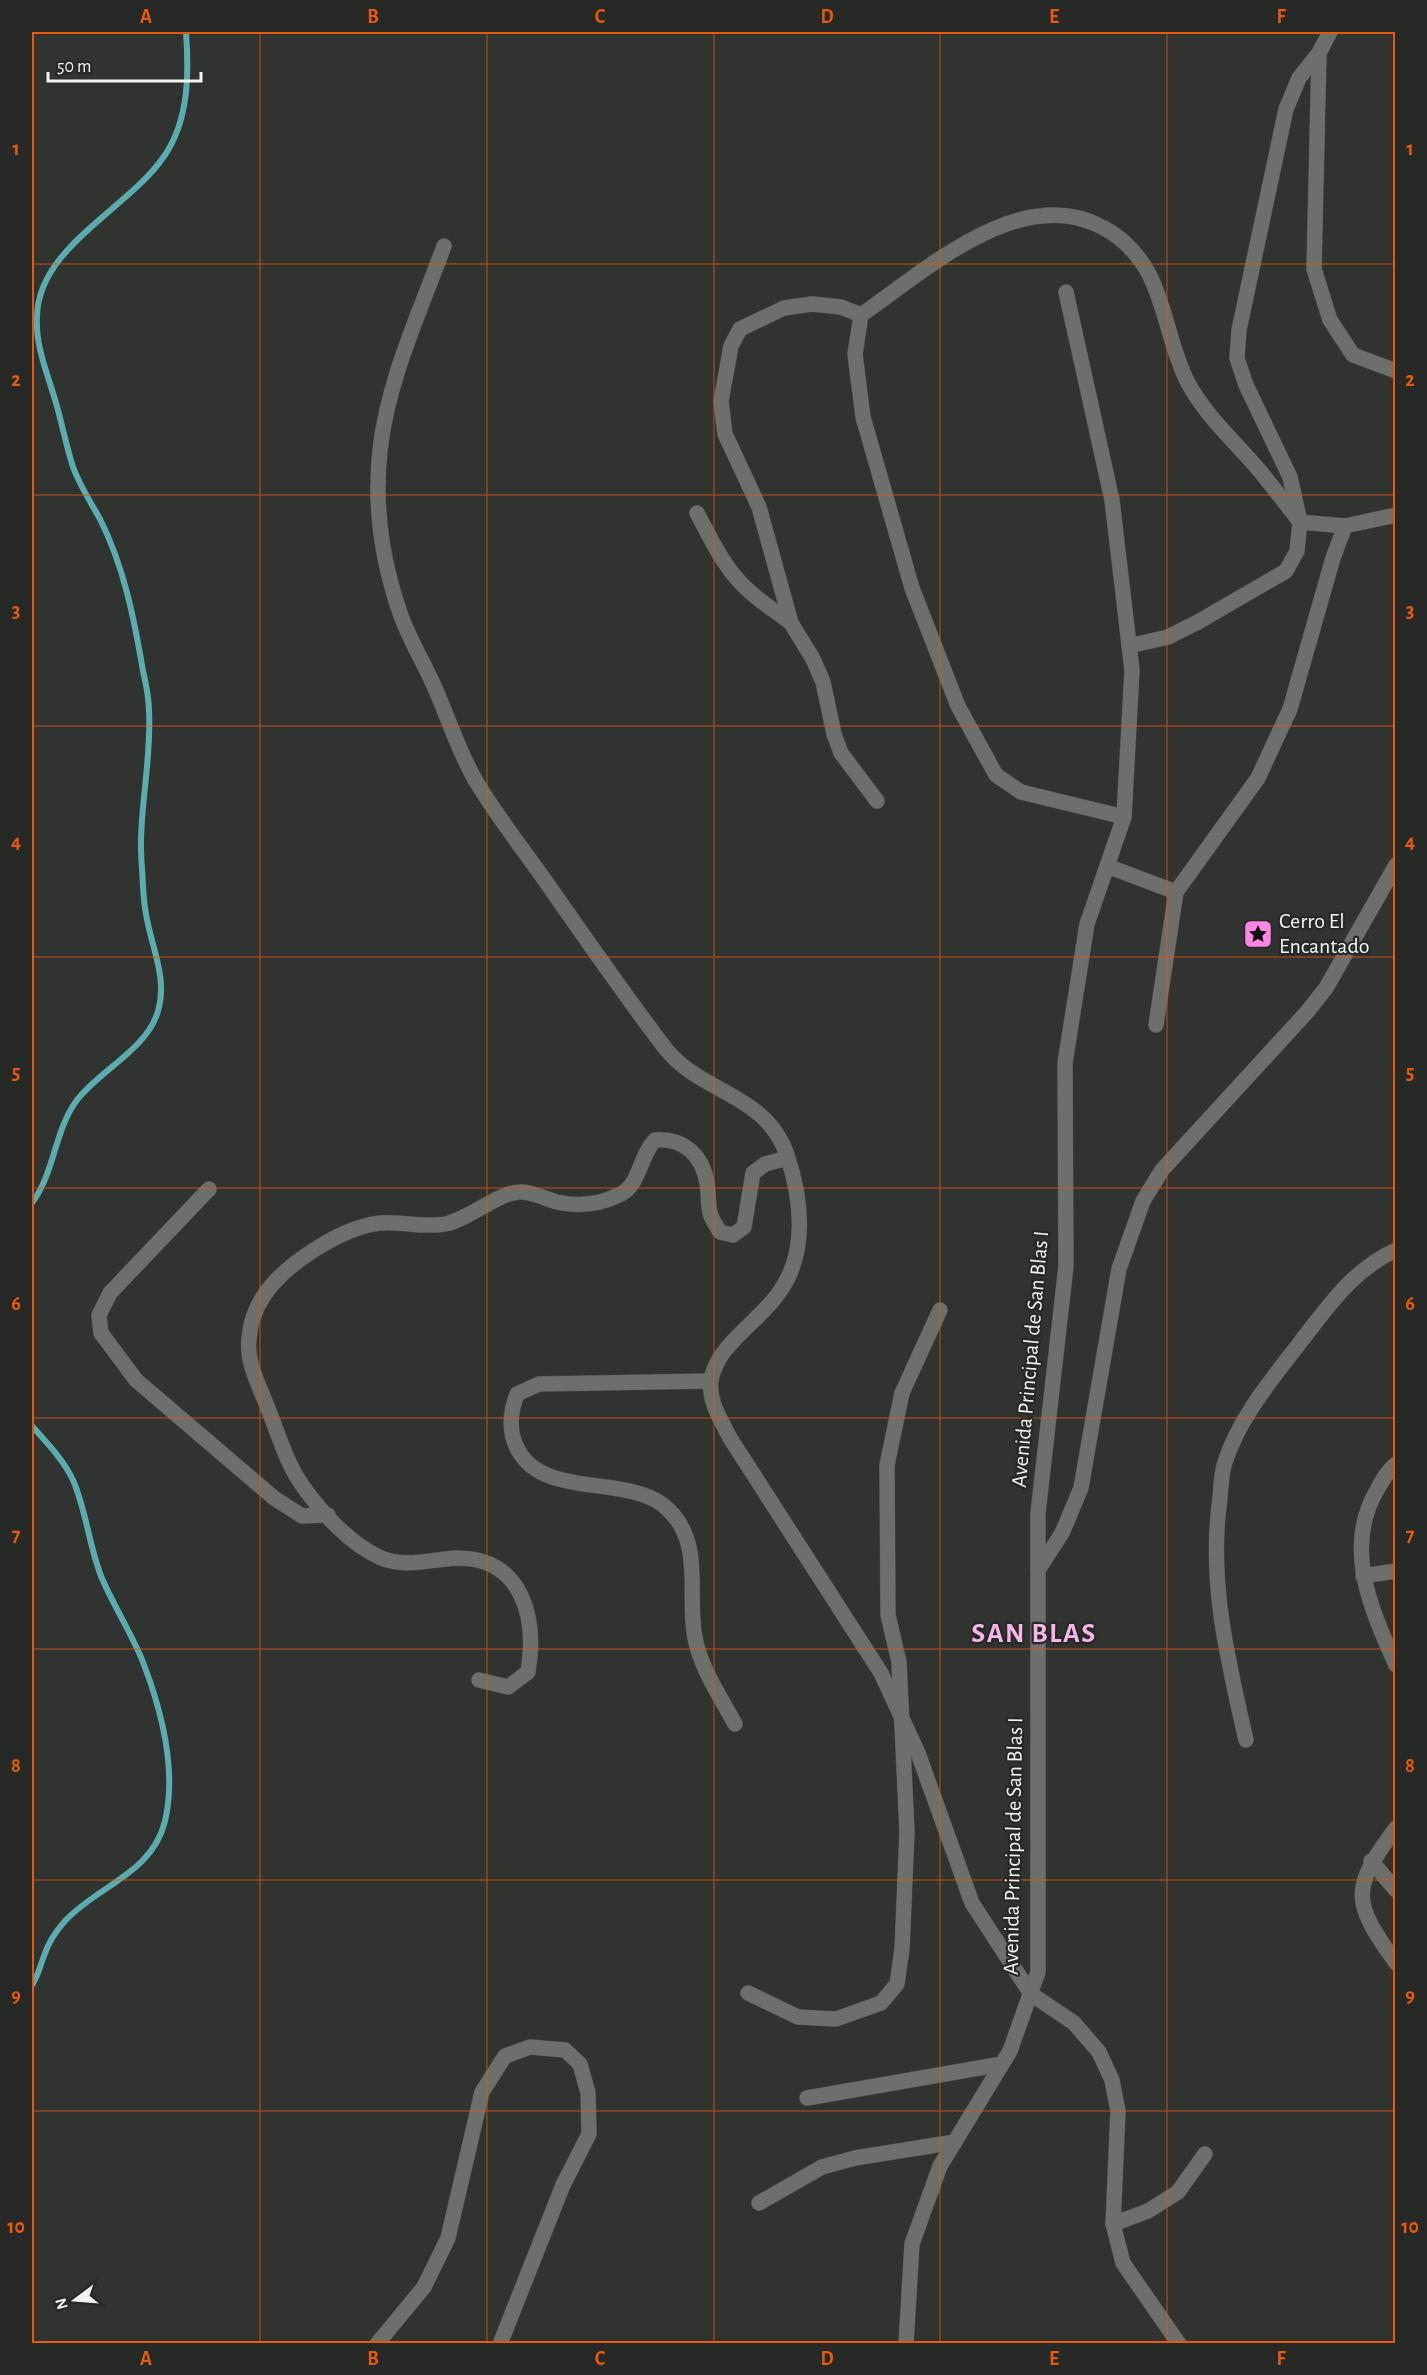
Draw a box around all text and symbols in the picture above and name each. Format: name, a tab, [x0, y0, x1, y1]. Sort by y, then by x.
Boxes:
text: A	[140, 7, 152, 27]
text: B	[367, 7, 379, 27]
text: C	[595, 7, 606, 27]
text: D	[820, 7, 834, 27]
text: E	[1049, 7, 1059, 27]
text: F	[1276, 7, 1286, 27]
scale bar	[48, 45, 201, 83]
text: 50 m	[57, 58, 91, 76]
text: 1	[12, 139, 20, 159]
text: 1	[1406, 139, 1414, 159]
text: 2	[11, 370, 21, 390]
text: 2	[1405, 370, 1415, 390]
text: 3	[12, 601, 20, 621]
text: 3	[1406, 601, 1414, 621]
text: 4	[11, 832, 21, 852]
text: 4	[1405, 832, 1415, 852]
place label: Cerro El Encantado	[1279, 910, 1370, 957]
place icon: Cerro El Encantado	[1242, 918, 1274, 950]
text: 5	[12, 1063, 20, 1083]
text: 5	[1406, 1063, 1414, 1083]
street label: Avenida Principal de San Blas I	[1008, 1230, 1052, 1488]
text: 6	[11, 1294, 21, 1314]
text: 6	[1405, 1294, 1415, 1314]
text: 7	[12, 1525, 21, 1545]
text: 7	[1406, 1525, 1415, 1545]
district label: SAN BLAS	[971, 1620, 1097, 1648]
street label: Avenida Principal de San Blas I	[1000, 1717, 1026, 1975]
text: 8	[11, 1756, 21, 1776]
text: 8	[1405, 1756, 1415, 1776]
text: 9	[11, 1986, 21, 2006]
text: 9	[1405, 1986, 1415, 2006]
text: 10	[7, 2217, 25, 2237]
text: 10	[1401, 2217, 1419, 2237]
north arrow	[45, 2270, 105, 2330]
text: N	[52, 2296, 71, 2311]
text: A	[140, 2349, 152, 2369]
text: B	[367, 2349, 379, 2369]
text: C	[595, 2349, 606, 2369]
text: D	[820, 2349, 834, 2369]
text: E	[1049, 2349, 1059, 2369]
text: F	[1276, 2349, 1286, 2369]

